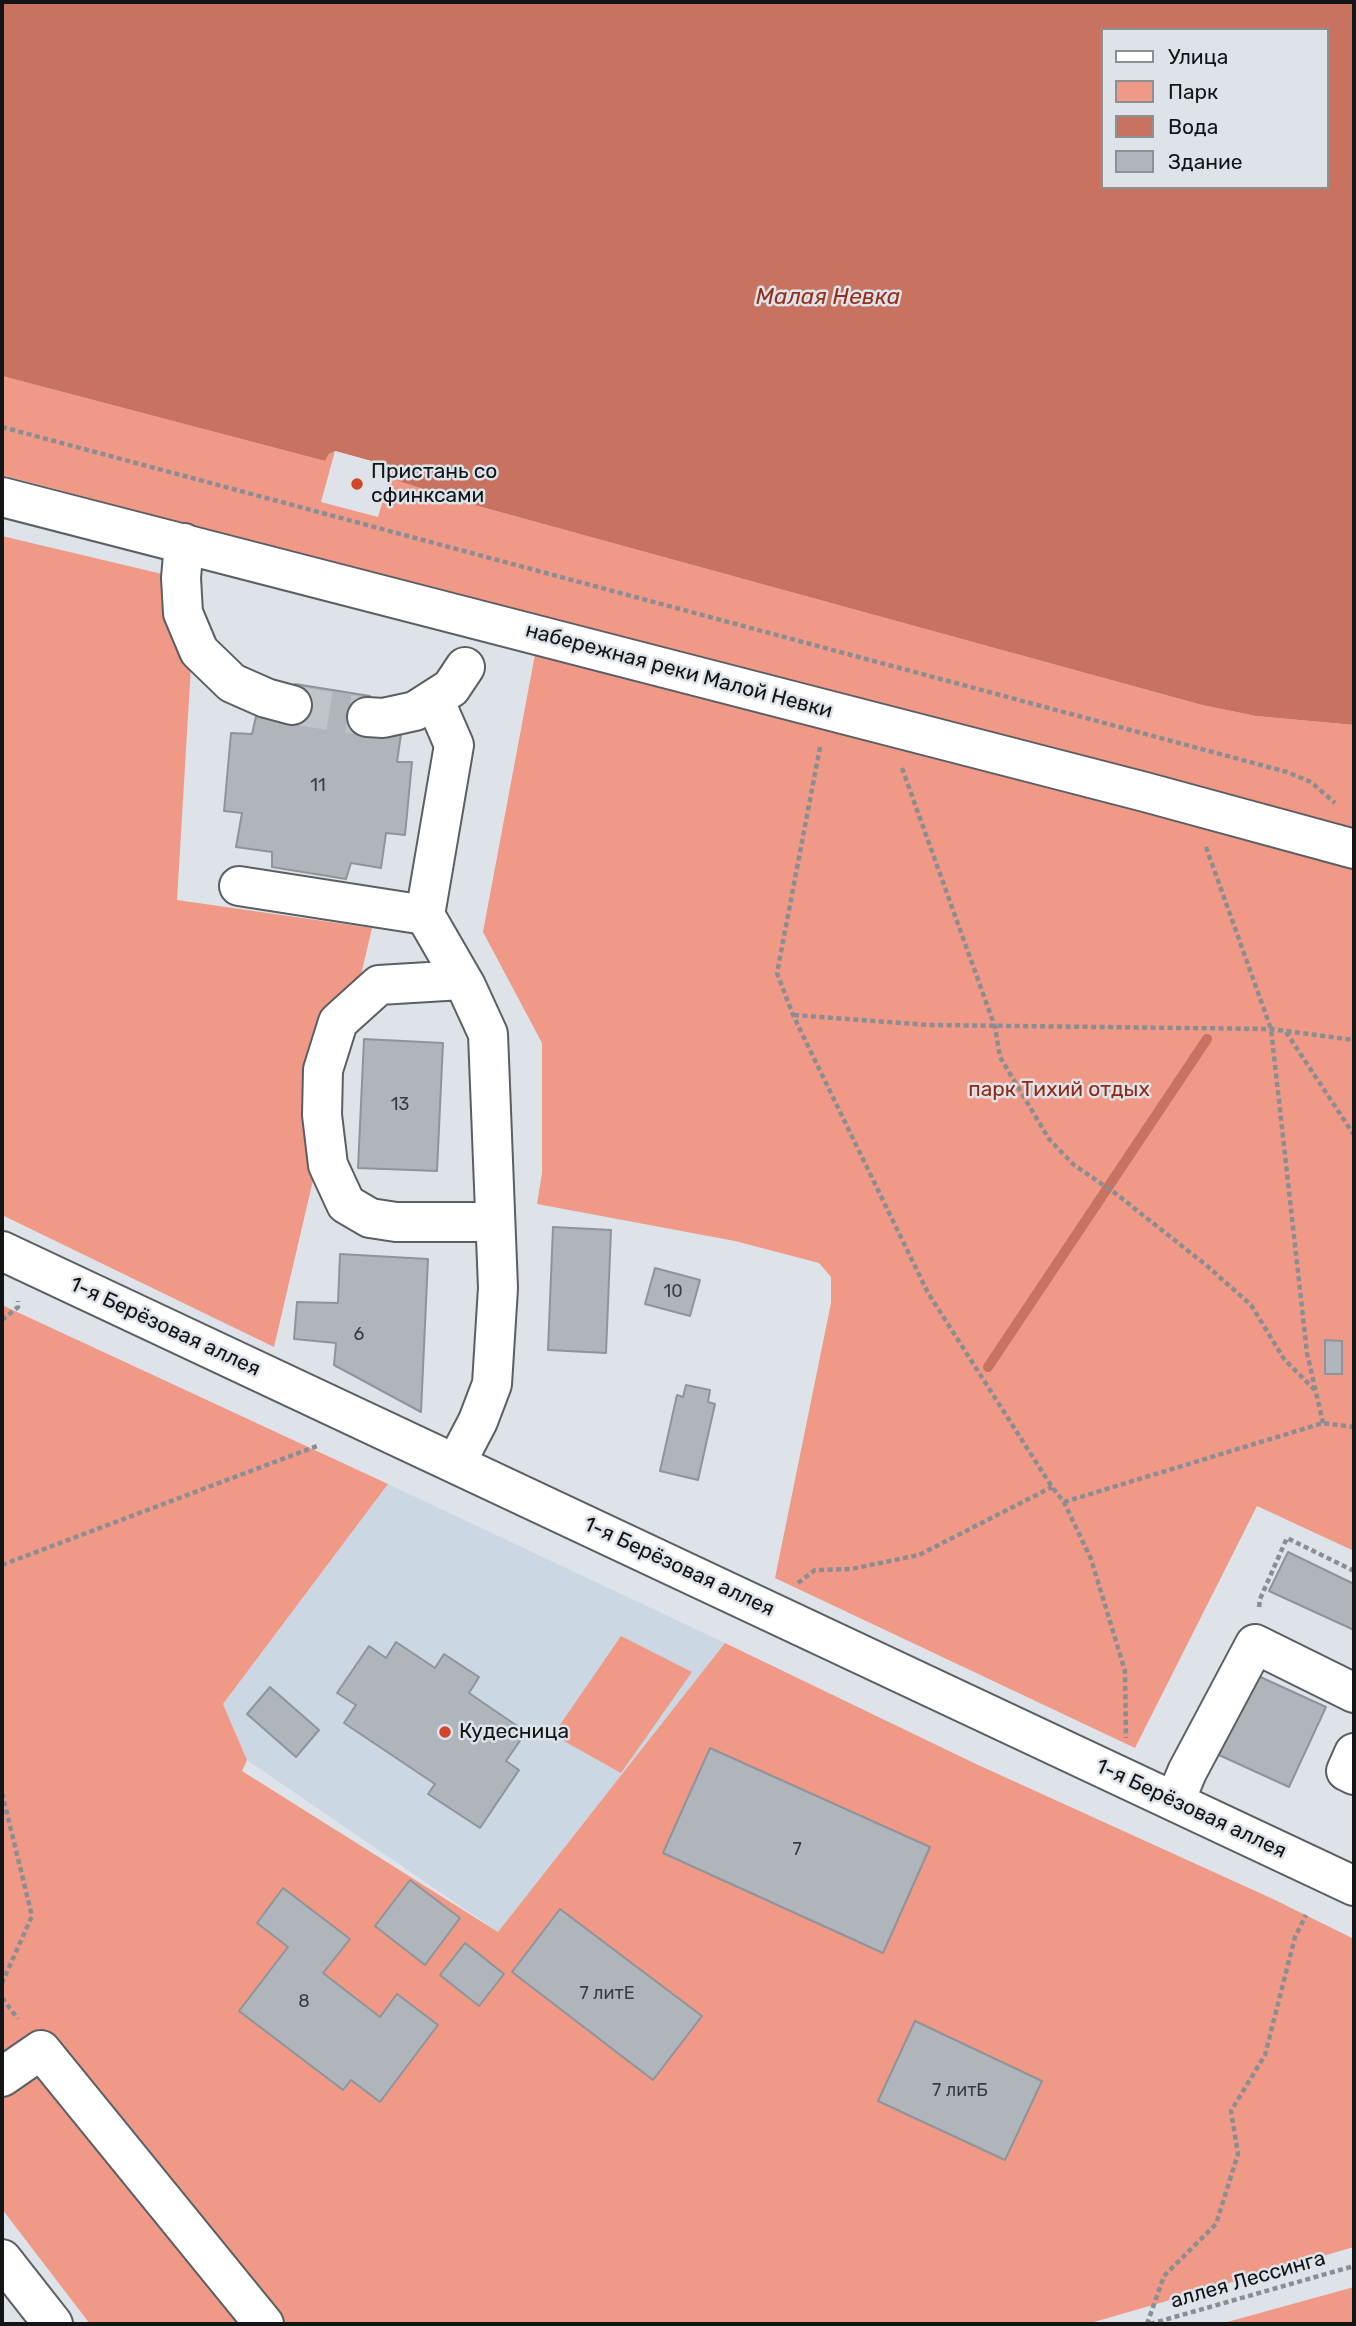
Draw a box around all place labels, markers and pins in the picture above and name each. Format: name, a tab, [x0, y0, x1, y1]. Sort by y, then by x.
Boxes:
place label: Пристань со сфинксами	[371, 459, 497, 509]
marker: Пристань со сфинксами	[349, 476, 365, 492]
place label: Кудесница	[459, 1719, 569, 1745]
marker: Кудесница	[437, 1724, 453, 1740]

